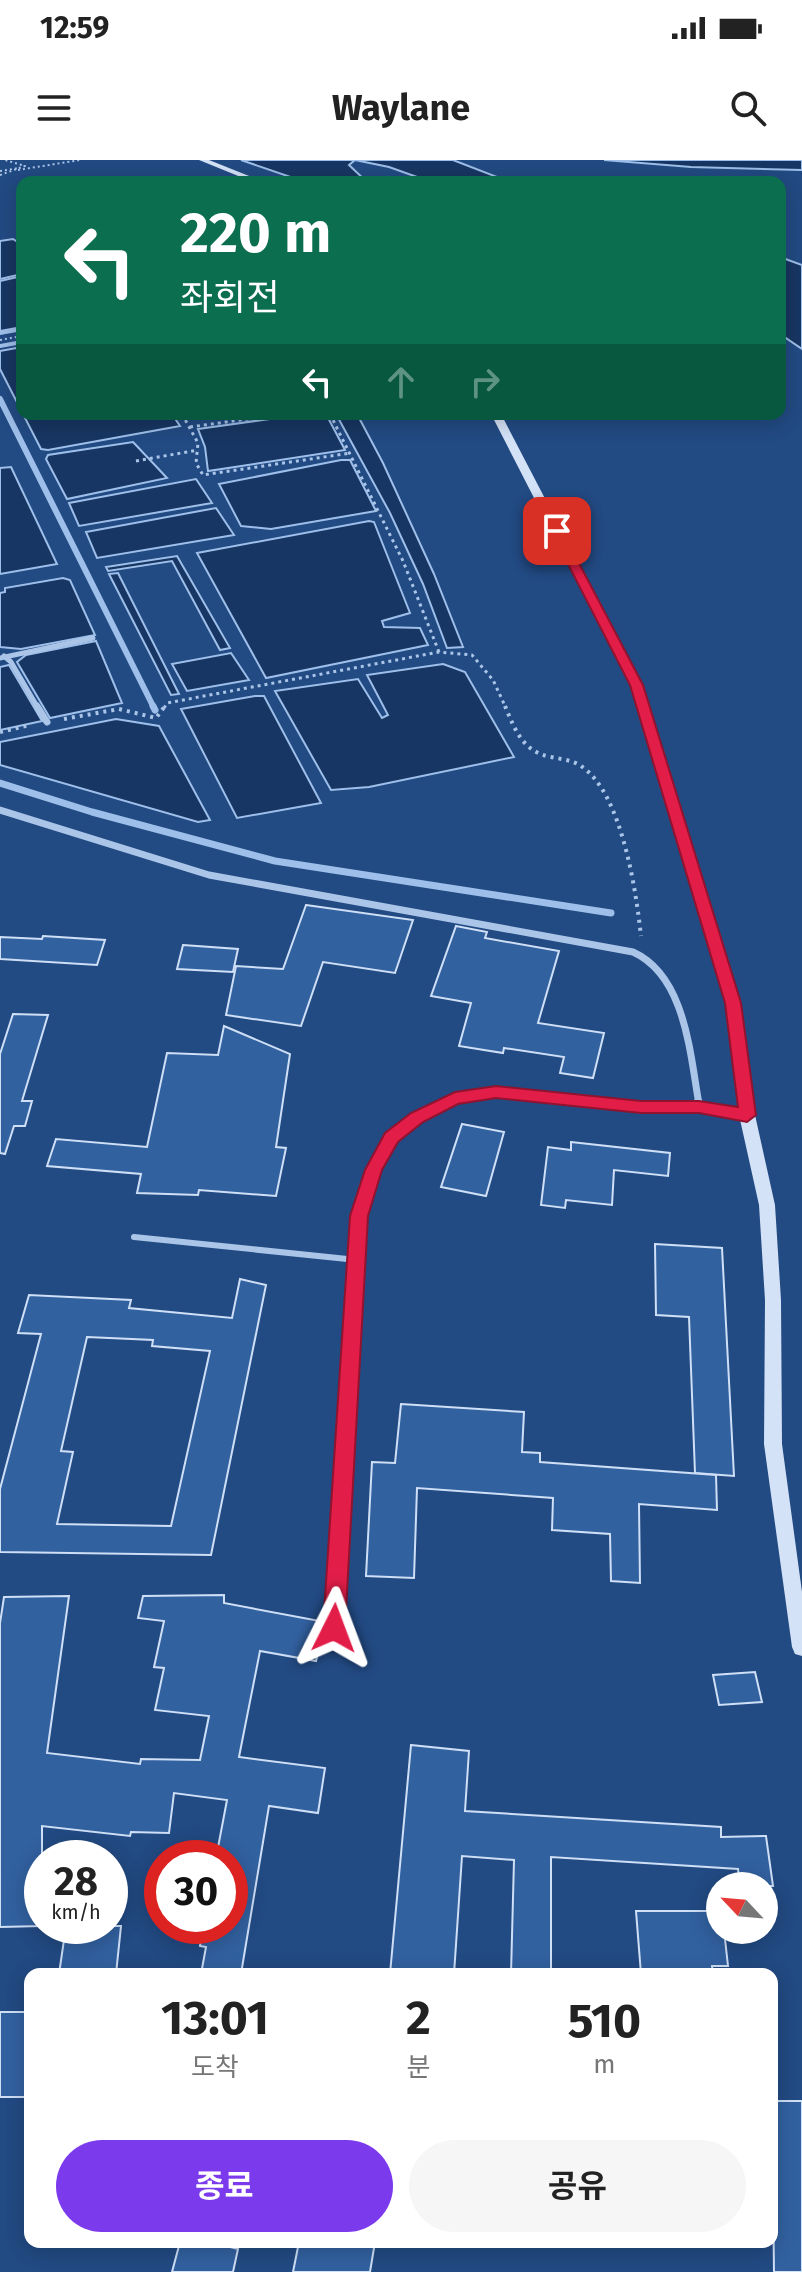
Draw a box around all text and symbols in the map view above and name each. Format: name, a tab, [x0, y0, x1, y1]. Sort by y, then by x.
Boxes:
text: 12:59	[40, 10, 109, 46]
icon: menu	[32, 86, 76, 130]
text: Waylane	[332, 86, 470, 130]
icon: search	[726, 86, 770, 130]
text: 220 m	[180, 200, 331, 267]
icon: left	[48, 208, 152, 312]
text: 좌회전	[180, 276, 279, 320]
icon: left	[295, 360, 339, 404]
icon: ahead	[379, 360, 423, 404]
icon: right	[463, 360, 507, 404]
pin	[523, 497, 591, 565]
icon: arrive	[535, 509, 579, 553]
position arrow	[292, 1586, 376, 1670]
speed limit sign: 30	[144, 1840, 248, 1944]
text: 28	[54, 1858, 98, 1906]
north arrow	[706, 1872, 778, 1944]
map controls	[706, 1872, 778, 1944]
text: km/h	[51, 1900, 101, 1924]
text: 13:01	[161, 1989, 269, 2047]
text: 2	[406, 1989, 431, 2047]
text: 510	[568, 1992, 641, 2050]
text: m	[593, 2049, 616, 2080]
text: 도착	[191, 2052, 239, 2083]
text: 분	[406, 2052, 430, 2083]
button: 종료	[56, 2140, 393, 2232]
button: 공유	[409, 2140, 746, 2232]

